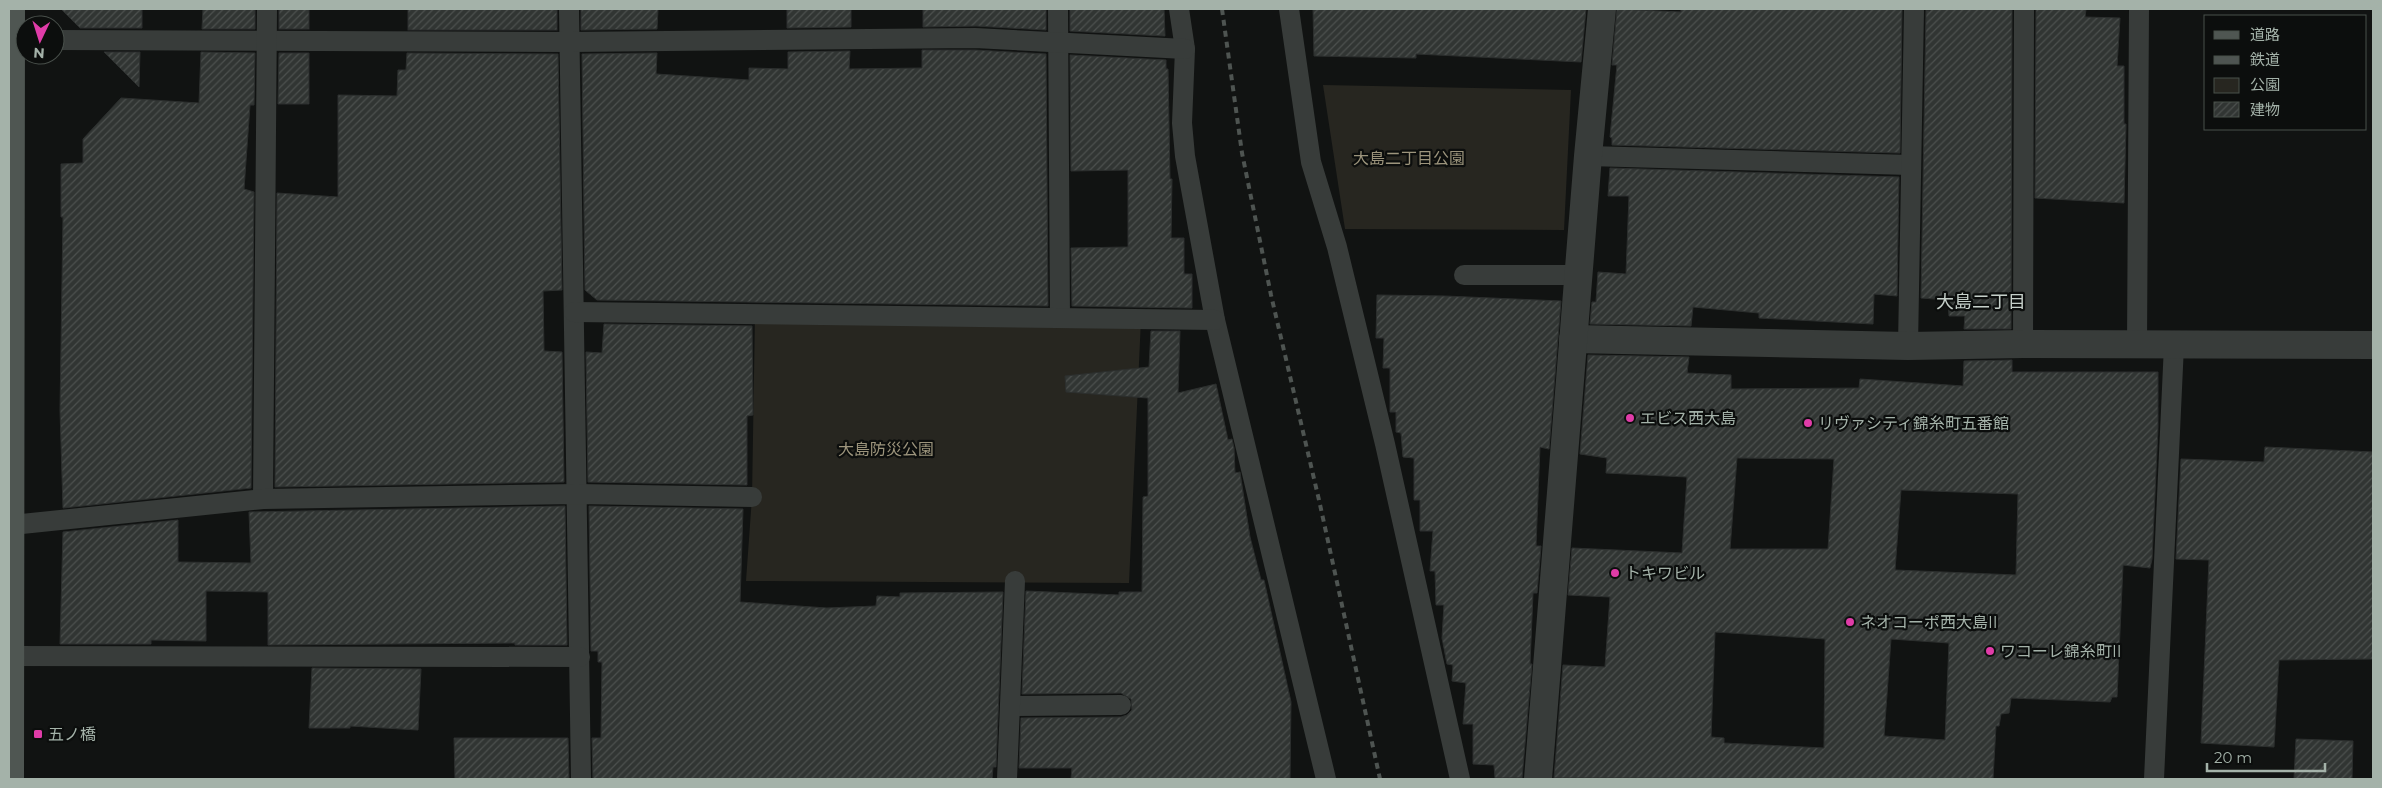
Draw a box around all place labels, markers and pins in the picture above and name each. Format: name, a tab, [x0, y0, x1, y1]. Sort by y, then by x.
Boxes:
place label: エビス西大島	[1640, 409, 1736, 428]
marker: エビス西大島	[1624, 412, 1636, 424]
place label: リヴァシティ錦糸町五番館	[1818, 414, 2009, 433]
marker: リヴァシティ錦糸町五番館	[1802, 417, 1814, 429]
place label: トキワビル	[1625, 564, 1705, 583]
marker: トキワビル	[1609, 567, 1621, 579]
place label: ネオコーポ西大島II	[1860, 613, 1998, 632]
marker: ネオコーポ西大島II	[1844, 616, 1856, 628]
place label: ワコーレ錦糸町II	[2000, 642, 2122, 661]
marker: ワコーレ錦糸町II	[1984, 645, 1996, 657]
place label: 五ノ橋	[48, 725, 96, 744]
marker: 五ノ橋	[32, 728, 44, 740]

